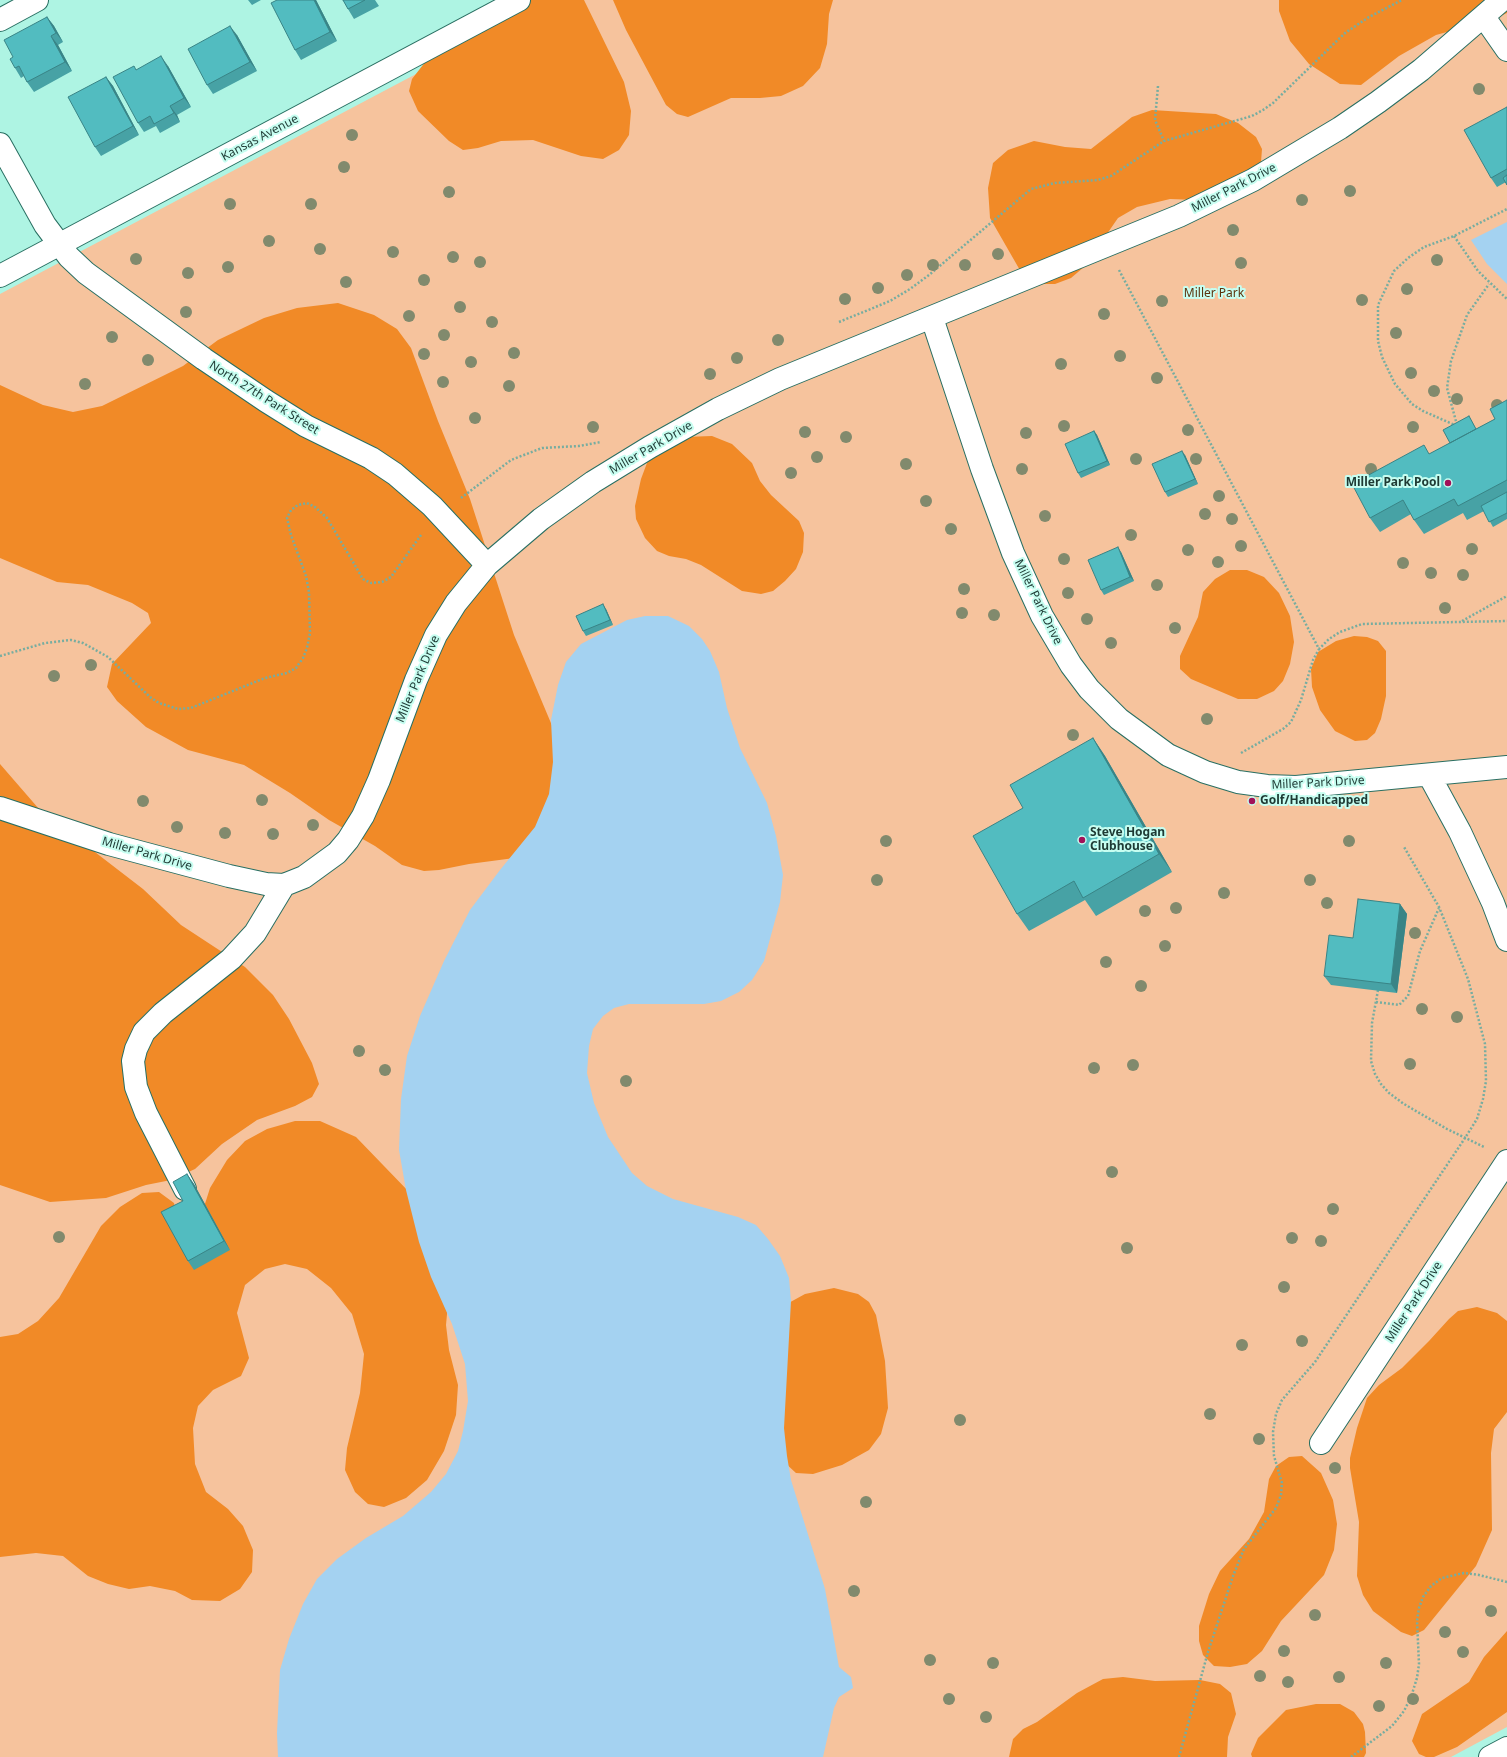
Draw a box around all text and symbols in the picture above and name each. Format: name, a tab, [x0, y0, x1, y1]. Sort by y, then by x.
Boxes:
street label: Kansas Avenue	[219, 112, 301, 164]
street label: Miller Park Drive	[1189, 160, 1279, 216]
park label: Miller Park	[1184, 287, 1244, 301]
street label: North 27th Park Street	[206, 358, 322, 438]
street label: Miller Park Drive	[607, 418, 695, 478]
place label: Miller Park Pool	[1346, 476, 1440, 490]
marker: Miller Park Pool	[1443, 478, 1453, 488]
street label: Miller Park Drive	[1011, 557, 1065, 647]
street label: Miller Park Drive	[393, 633, 443, 725]
street label: Miller Park Drive	[1271, 773, 1365, 793]
place label: Golf/Handicapped	[1260, 794, 1368, 808]
marker: Golf/Handicapped	[1247, 796, 1257, 806]
place label: Steve Hogan Clubhouse	[1090, 826, 1165, 854]
street label: Miller Park Drive	[100, 834, 194, 874]
marker: Steve Hogan Clubhouse	[1077, 835, 1087, 845]
street label: Miller Park Drive	[1383, 1259, 1445, 1345]

